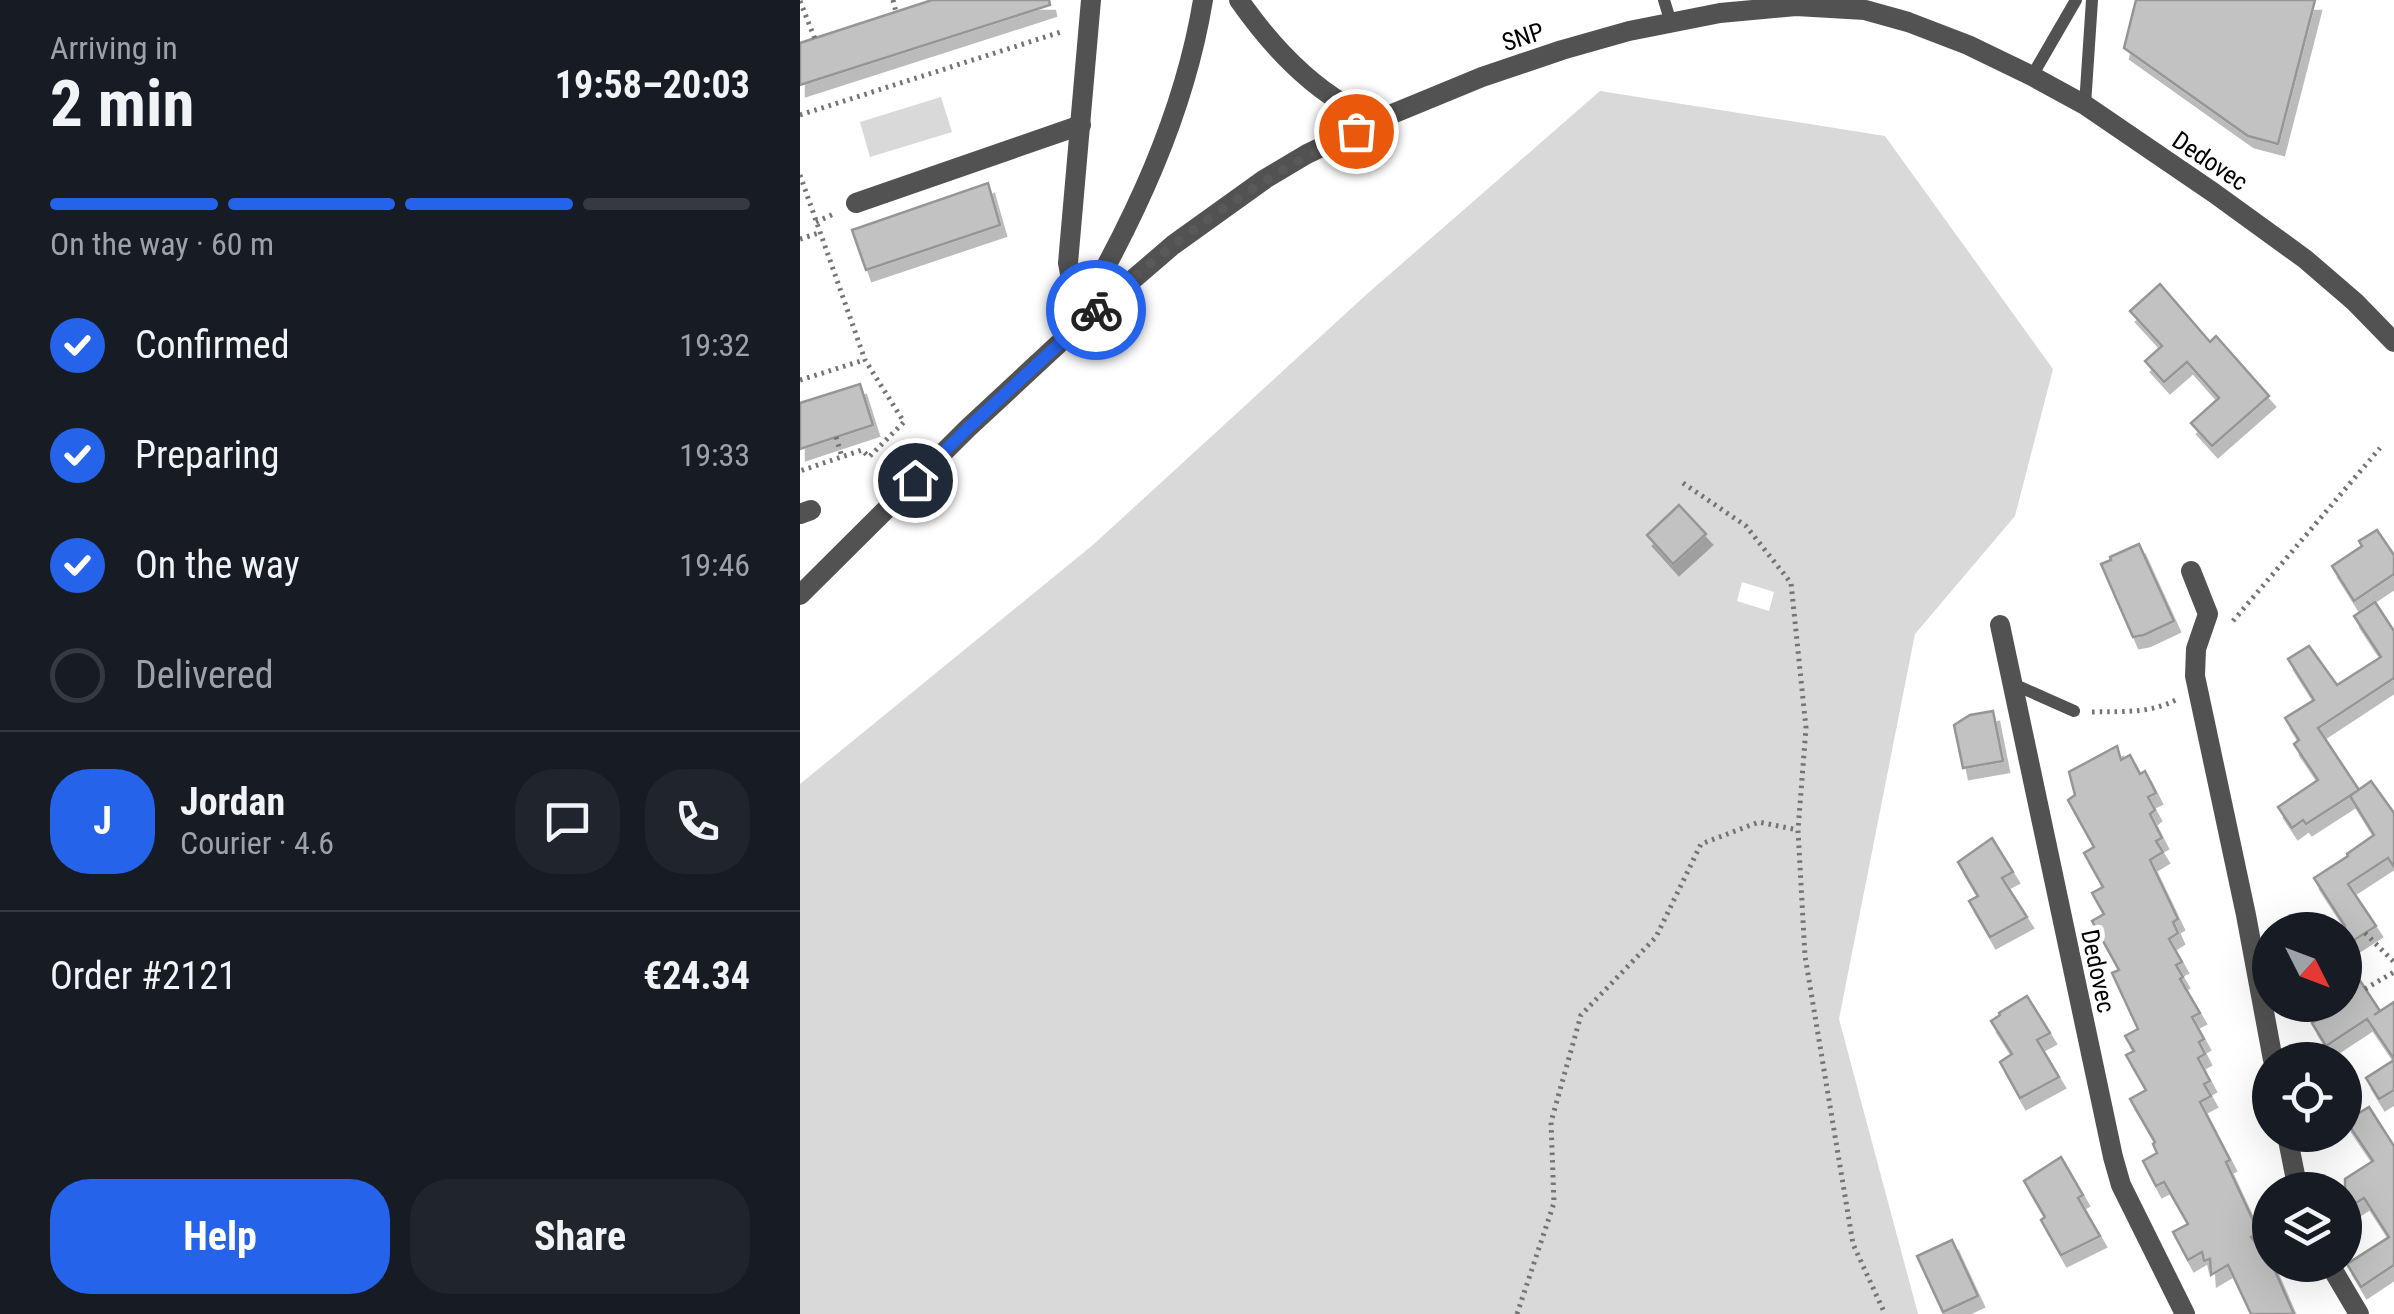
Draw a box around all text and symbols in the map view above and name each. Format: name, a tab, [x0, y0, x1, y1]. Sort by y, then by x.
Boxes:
street label: SNP	[1498, 17, 1548, 57]
text: Arriving in	[50, 29, 178, 67]
text: 19:58–20:03	[555, 63, 750, 107]
text: 2 min	[50, 66, 194, 142]
pin	[1314, 89, 1399, 174]
icon: bag	[1329, 104, 1384, 159]
street label: Dedovec	[2167, 125, 2253, 197]
text: On the way · 60 m	[50, 225, 274, 263]
courier	[1046, 260, 1146, 360]
icon: bike	[1069, 283, 1124, 338]
icon: check	[50, 318, 105, 373]
text: Confirmed	[135, 323, 290, 367]
text: 19:32	[679, 326, 750, 364]
icon: check	[50, 428, 105, 483]
text: Preparing	[135, 433, 280, 477]
text: 19:33	[679, 436, 750, 474]
pin	[873, 438, 958, 523]
icon: home	[888, 453, 943, 508]
icon: check	[50, 538, 105, 593]
text: On the way	[135, 543, 300, 587]
text: 19:46	[679, 546, 750, 584]
text: Delivered	[135, 653, 274, 697]
button: chat	[515, 769, 620, 874]
button: phone	[645, 769, 750, 874]
text: Jordan	[180, 780, 285, 824]
text: J	[93, 799, 112, 843]
text: Courier · 4.6	[180, 824, 334, 862]
north arrow	[2252, 912, 2362, 1022]
map controls	[2252, 912, 2362, 1282]
street label: Dedovec	[2075, 927, 2121, 1015]
text: Order #2121	[50, 954, 237, 998]
text: €24.34	[643, 954, 750, 998]
button: locate	[2252, 1042, 2362, 1152]
button: layers	[2252, 1172, 2362, 1282]
button: Help	[50, 1179, 390, 1294]
button: Share	[410, 1179, 750, 1294]

